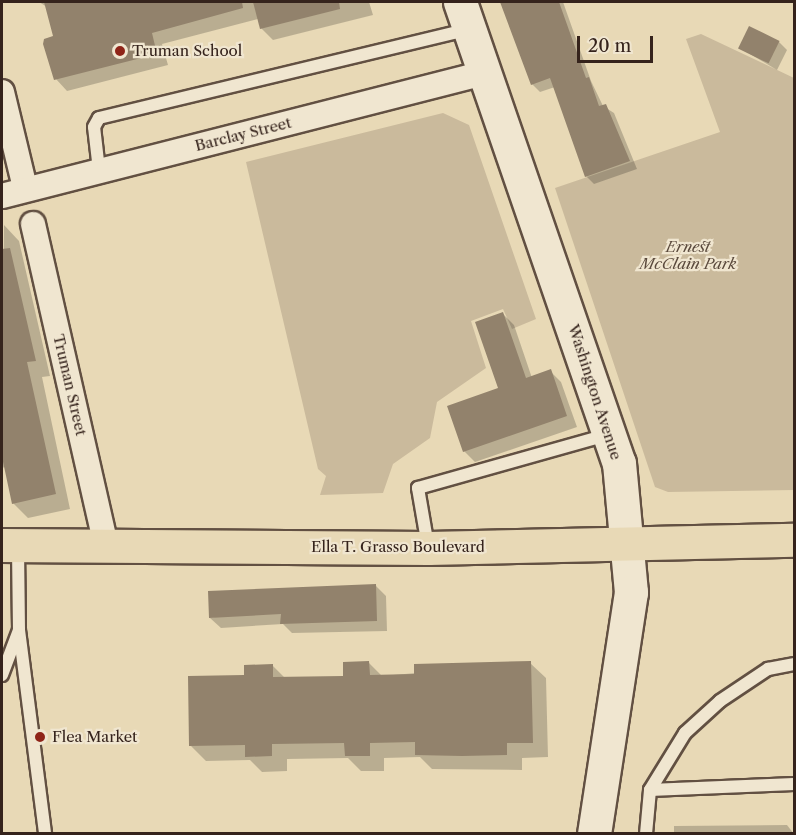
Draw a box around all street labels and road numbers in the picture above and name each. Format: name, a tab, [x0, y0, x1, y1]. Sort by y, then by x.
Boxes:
street label: Barclay Street	[193, 113, 293, 155]
street label: Washington Avenue	[565, 322, 625, 462]
street label: Truman Street	[50, 332, 90, 438]
street label: Ella T. Grasso Boulevard	[311, 538, 485, 556]

